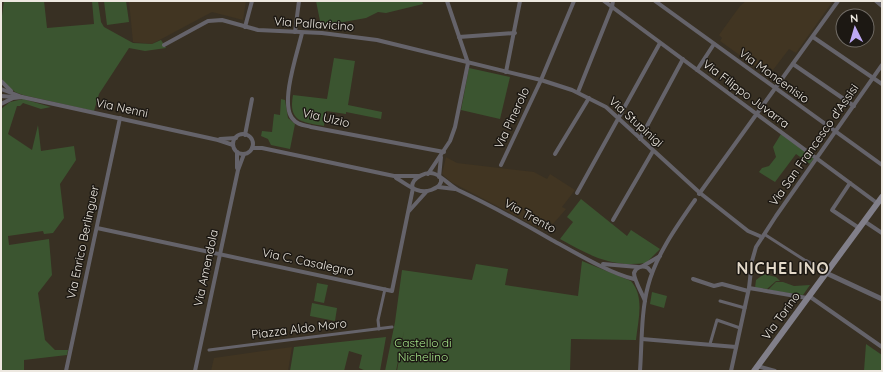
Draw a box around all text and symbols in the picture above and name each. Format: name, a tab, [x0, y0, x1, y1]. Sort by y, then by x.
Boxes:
north arrow	[835, 8, 875, 48]
text: N	[849, 11, 859, 25]
street label: Via Pallavicino	[274, 13, 354, 34]
street label: Via Moncenisio	[736, 45, 812, 106]
street label: Via Filippo Juvarra	[700, 56, 793, 131]
street label: Via San Francesco d'Assisi	[766, 81, 861, 209]
street label: Via Pinerolo	[491, 85, 532, 151]
street label: Via Stupinigi	[606, 93, 667, 150]
street label: Via Nenni	[95, 95, 150, 120]
street label: Via Ulzio	[301, 105, 351, 130]
street label: Via Enrico Berlinguer	[63, 183, 102, 300]
street label: Via Trento	[502, 195, 559, 236]
street label: Via Amendola	[190, 228, 221, 308]
street label: Via C. Casalegno	[261, 244, 355, 279]
district label: NICHELINO	[736, 258, 830, 278]
street label: Via Torino	[758, 289, 803, 343]
street label: Piazza Aldo Moro	[250, 315, 348, 342]
park label: Castello di Nichelino	[394, 335, 452, 364]

